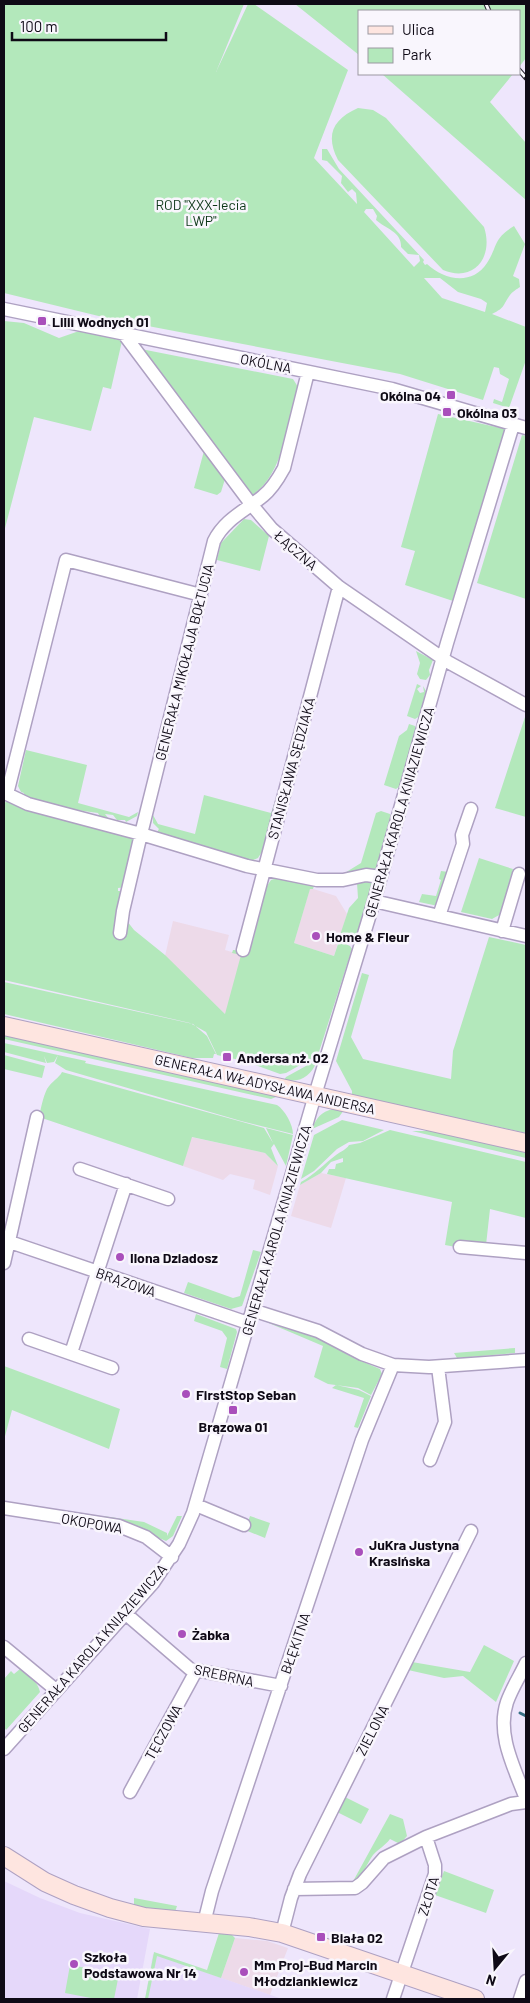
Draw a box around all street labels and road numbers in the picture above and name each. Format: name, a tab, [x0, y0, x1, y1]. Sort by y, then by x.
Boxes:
street label: OKÓLNA	[239, 350, 293, 376]
street label: ŁĄCZNA	[270, 526, 321, 574]
street label: GENERAŁA MIKOŁAJA BOŁTUCIA	[151, 561, 217, 762]
street label: STANISŁAWA SĘDZIAKA	[264, 695, 318, 841]
street label: GENERAŁA KAROLA KNIAZIEWICZA	[361, 704, 437, 919]
street label: GENERAŁA WŁADYSŁAWA ANDERSA	[153, 1050, 377, 1118]
street label: GENERAŁA KAROLA KNIAZIEWICZA	[238, 1122, 314, 1337]
street label: BRĄZOWA	[94, 1264, 159, 1300]
street label: OKOPOWA	[60, 1509, 125, 1537]
street label: GENERAŁA KAROLA KNIAZIEWICZA	[14, 1560, 170, 1736]
street label: BŁĘKITNA	[277, 1610, 314, 1676]
street label: SREBRNA	[193, 1660, 256, 1690]
street label: TĘCZOWA	[141, 1701, 185, 1763]
street label: ZIELONA	[352, 1701, 392, 1758]
street label: ZŁOTA	[414, 1874, 442, 1918]

